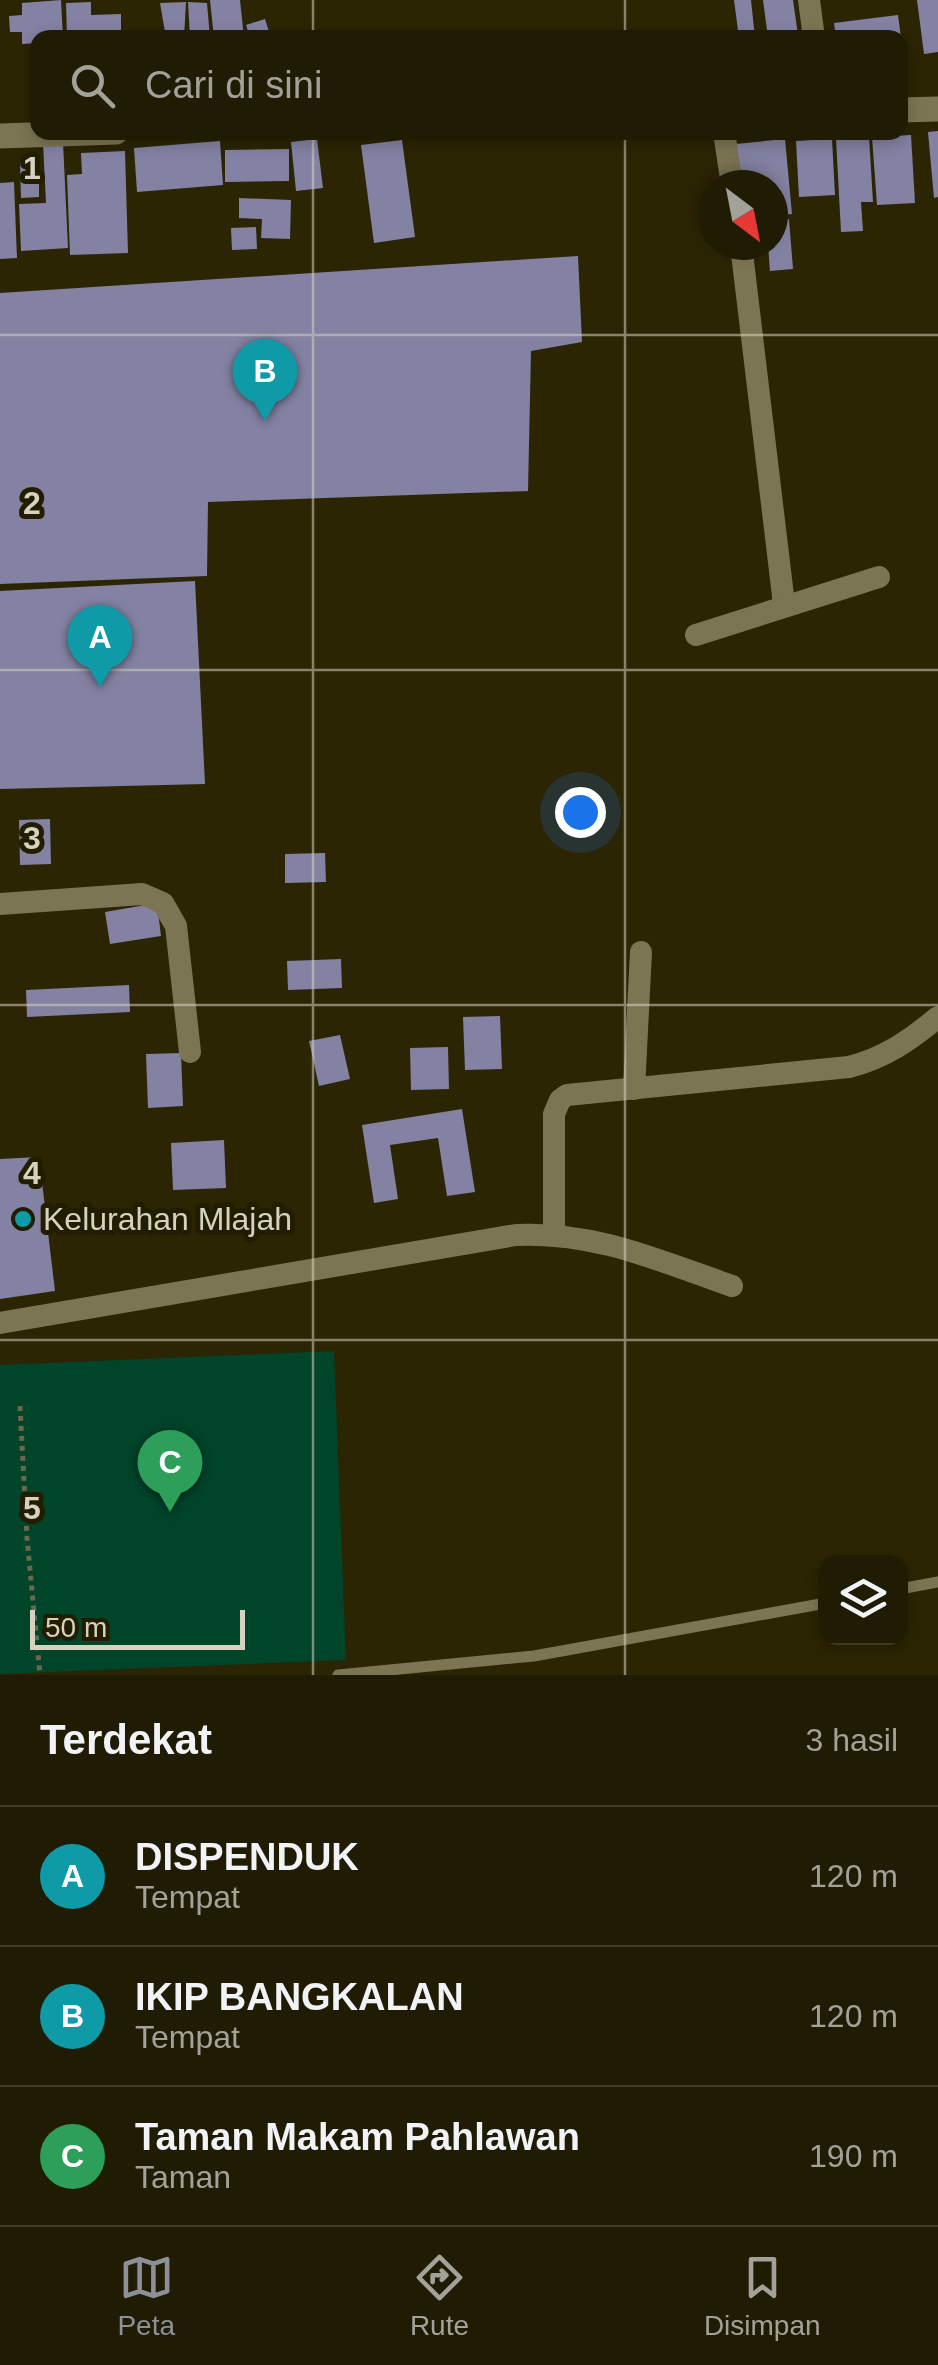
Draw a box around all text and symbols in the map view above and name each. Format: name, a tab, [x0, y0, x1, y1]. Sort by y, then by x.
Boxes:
search box	[30, 30, 908, 140]
icon: search	[65, 58, 120, 113]
text: Cari di sini	[145, 64, 322, 106]
text: 1	[23, 150, 41, 186]
north arrow	[698, 170, 788, 260]
pin: B	[232, 338, 298, 421]
text: 2	[23, 485, 41, 521]
pin: A	[68, 604, 132, 687]
your location	[555, 787, 606, 838]
text: 3	[23, 820, 41, 856]
text: 4	[23, 1155, 41, 1191]
place label: Kelurahan Mlajah	[43, 1201, 292, 1237]
marker: Kelurahan Mlajah	[12, 1208, 34, 1230]
pin: C	[138, 1430, 202, 1512]
text: 5	[23, 1490, 41, 1526]
map controls	[818, 1555, 908, 1645]
button: layers	[818, 1555, 908, 1645]
scale bar	[30, 1605, 245, 1650]
text: 50 m	[45, 1612, 107, 1643]
text: Terdekat	[40, 1716, 212, 1763]
text: 3 hasil	[806, 1722, 898, 1758]
text: DISPENDUK	[135, 1836, 359, 1878]
text: A	[61, 1858, 84, 1894]
text: 120 m	[809, 1858, 898, 1894]
text: Tempat	[135, 1879, 240, 1915]
text: IKIP BANGKALAN	[135, 1976, 464, 2018]
text: B	[61, 1998, 84, 2034]
text: 120 m	[809, 1998, 898, 2034]
text: Tempat	[135, 2019, 240, 2055]
text: Taman Makam Pahlawan	[135, 2116, 580, 2158]
text: C	[61, 2138, 84, 2174]
text: 190 m	[809, 2138, 898, 2174]
text: Taman	[135, 2159, 231, 2195]
tab: Peta	[117, 2250, 175, 2342]
tab: Rute	[410, 2250, 469, 2342]
tab: Disimpan	[704, 2250, 821, 2342]

